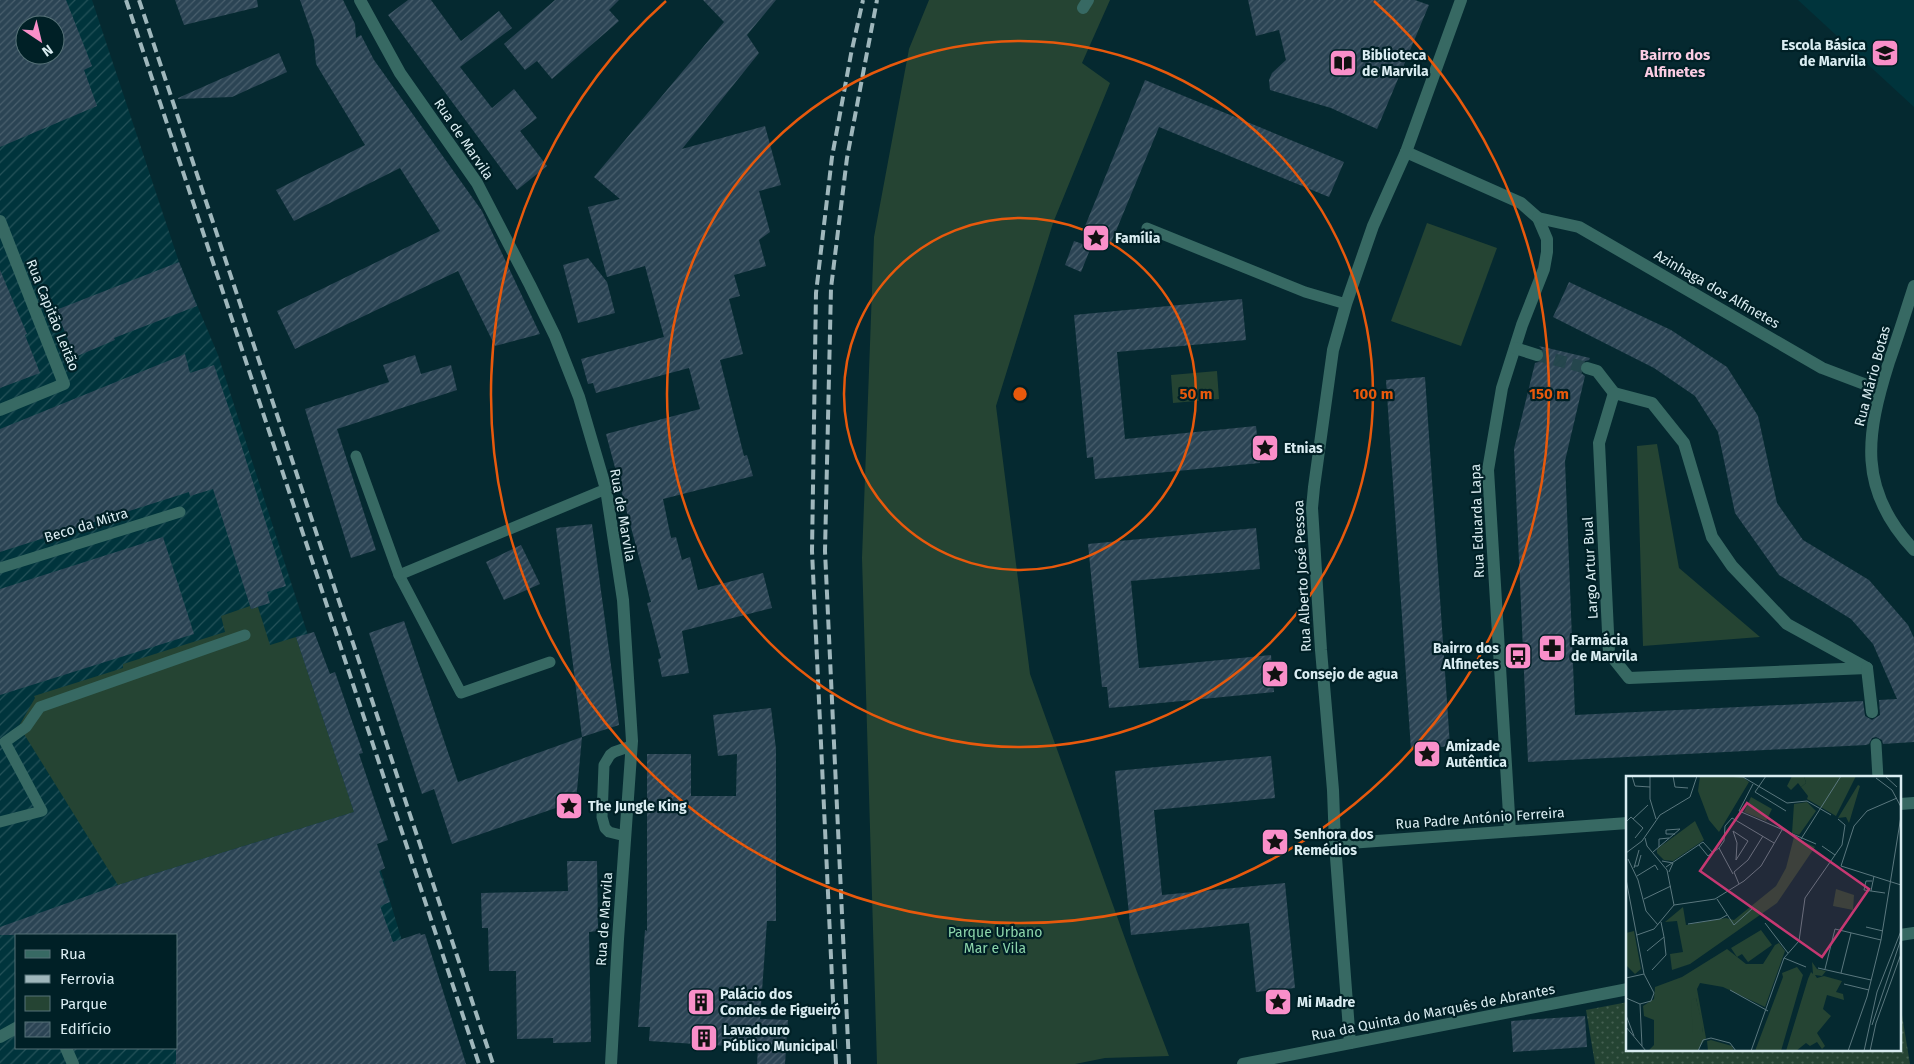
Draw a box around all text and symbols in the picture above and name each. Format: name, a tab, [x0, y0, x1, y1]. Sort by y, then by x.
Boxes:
north arrow	[15, 15, 65, 65]
place label: Escola Básica de Marvila	[1781, 37, 1866, 70]
school or university icon: Escola Básica de Marvila	[1870, 38, 1900, 68]
text: N	[38, 41, 56, 60]
district label: Bairro dos Alfinetes	[1640, 46, 1710, 81]
place label: Biblioteca de Marvila	[1362, 47, 1429, 80]
library icon: Biblioteca de Marvila	[1328, 48, 1358, 78]
street label: Rua de Marvila	[430, 96, 497, 183]
place icon: Família	[1081, 223, 1111, 253]
place label: Família	[1115, 230, 1161, 247]
street label: Azinhaga dos Alfinetes	[1651, 247, 1783, 333]
street label: Rua Capitão Leitão	[22, 257, 83, 374]
street label: Rua Mário Botas	[1851, 324, 1894, 428]
centre of rings	[1011, 385, 1029, 403]
text: 50 m	[1179, 385, 1213, 403]
text: 100 m	[1353, 385, 1393, 403]
text: 150 m	[1529, 385, 1569, 403]
place icon: Etnias	[1250, 433, 1280, 463]
place label: Etnias	[1284, 440, 1323, 457]
street label: Rua Eduarda Lapa	[1467, 464, 1488, 578]
street label: Rua de Marvila	[606, 467, 639, 563]
street label: Rua Alberto José Pessoa	[1290, 499, 1315, 653]
street label: Beco da Mitra	[42, 505, 130, 546]
street label: Largo Artur Bual	[1579, 516, 1602, 620]
place label: Farmácia de Marvila	[1571, 632, 1638, 665]
pharmacy icon: Farmácia de Marvila	[1537, 633, 1567, 663]
place label: Bairro dos Alfinetes	[1433, 640, 1499, 673]
bus stop icon: Bairro dos Alfinetes	[1503, 641, 1533, 671]
place icon: Consejo de agua	[1260, 659, 1290, 689]
place label: Consejo de agua	[1294, 666, 1399, 683]
place label: Amizade Autêntica	[1445, 738, 1507, 771]
place icon: Amizade Autêntica	[1412, 739, 1442, 769]
inset map	[1626, 776, 1902, 1052]
place icon: The Jungle King	[554, 791, 584, 821]
place label: The Jungle King	[588, 798, 687, 815]
street label: Rua Padre António Ferreira	[1395, 804, 1565, 833]
place label: Senhora dos Remédios	[1294, 826, 1374, 859]
place icon: Senhora dos Remédios	[1260, 827, 1290, 857]
street label: Rua de Marvila	[593, 872, 616, 967]
park label: Parque Urbano Mar e Vila	[948, 924, 1042, 957]
legend	[15, 934, 178, 1049]
text: Rua	[60, 945, 86, 963]
text: Ferrovia	[60, 970, 115, 988]
street label: Rua da Quinta do Marquês de Abrantes	[1310, 980, 1557, 1044]
place label: Palácio dos Condes de Figueiró	[720, 986, 841, 1019]
building icon: Palácio dos Condes de Figueiró	[686, 987, 716, 1017]
place icon: Mi Madre	[1263, 987, 1293, 1017]
place label: Mi Madre	[1297, 994, 1356, 1011]
text: Parque	[60, 995, 107, 1013]
text: Edifício	[60, 1020, 111, 1038]
place label: Lavadouro Público Municipal	[723, 1022, 836, 1055]
building icon: Lavadouro Público Municipal	[689, 1023, 719, 1053]

